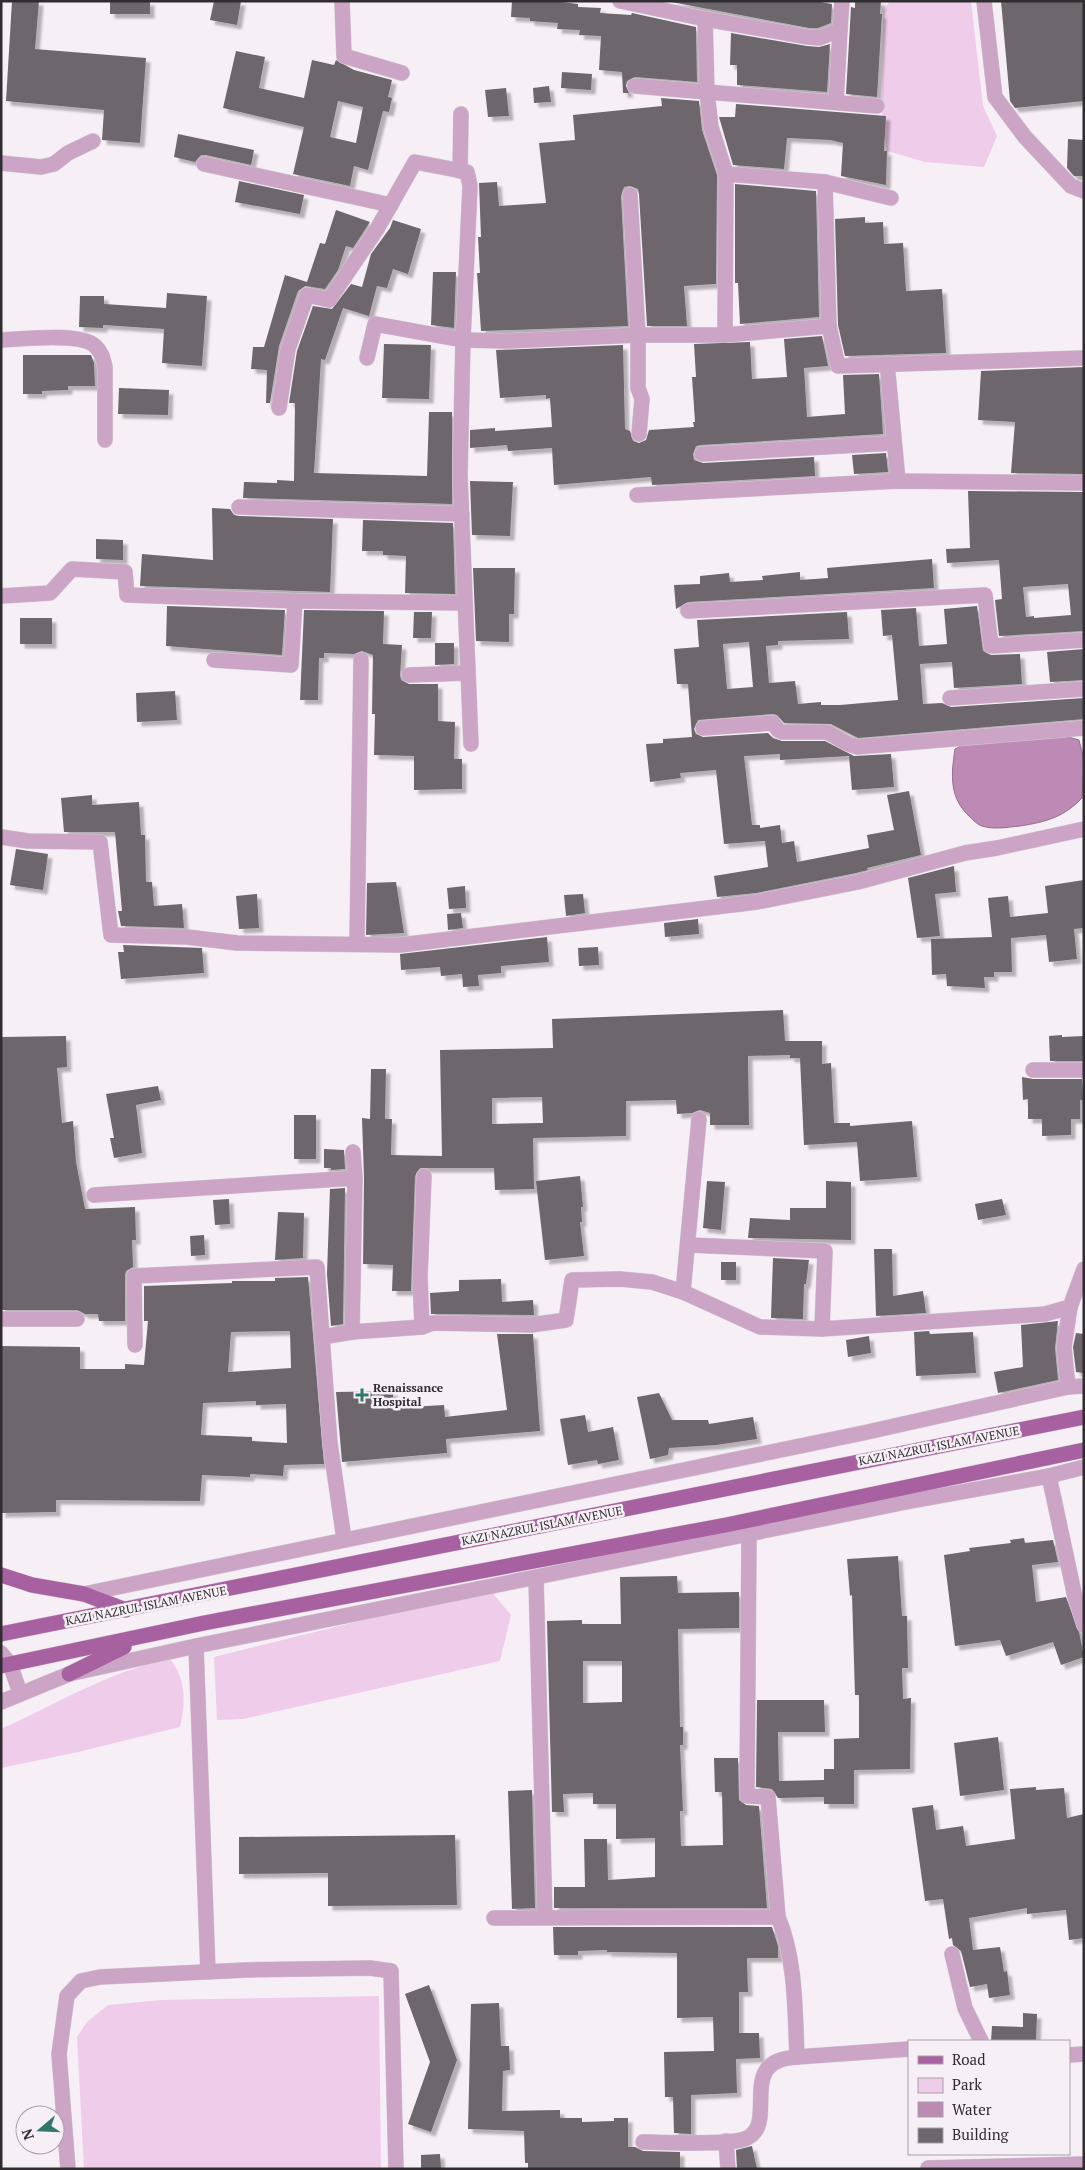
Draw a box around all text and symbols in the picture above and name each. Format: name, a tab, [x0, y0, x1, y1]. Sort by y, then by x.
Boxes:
place label: Renaissance Hospital	[373, 1380, 444, 1409]
marker: Renaissance Hospital	[355, 1388, 369, 1402]
street label: KAZI NAZRUL ISLAM AVENUE	[857, 1423, 1021, 1468]
street label: KAZI NAZRUL ISLAM AVENUE	[460, 1503, 624, 1548]
street label: KAZI NAZRUL ISLAM AVENUE	[64, 1583, 228, 1628]
legend	[908, 2040, 1070, 2155]
text: Road	[952, 2049, 985, 2069]
text: Park	[952, 2074, 982, 2094]
text: Water	[952, 2099, 992, 2119]
north arrow	[15, 2105, 65, 2155]
text: Building	[952, 2124, 1010, 2144]
text: N	[16, 2126, 38, 2143]

